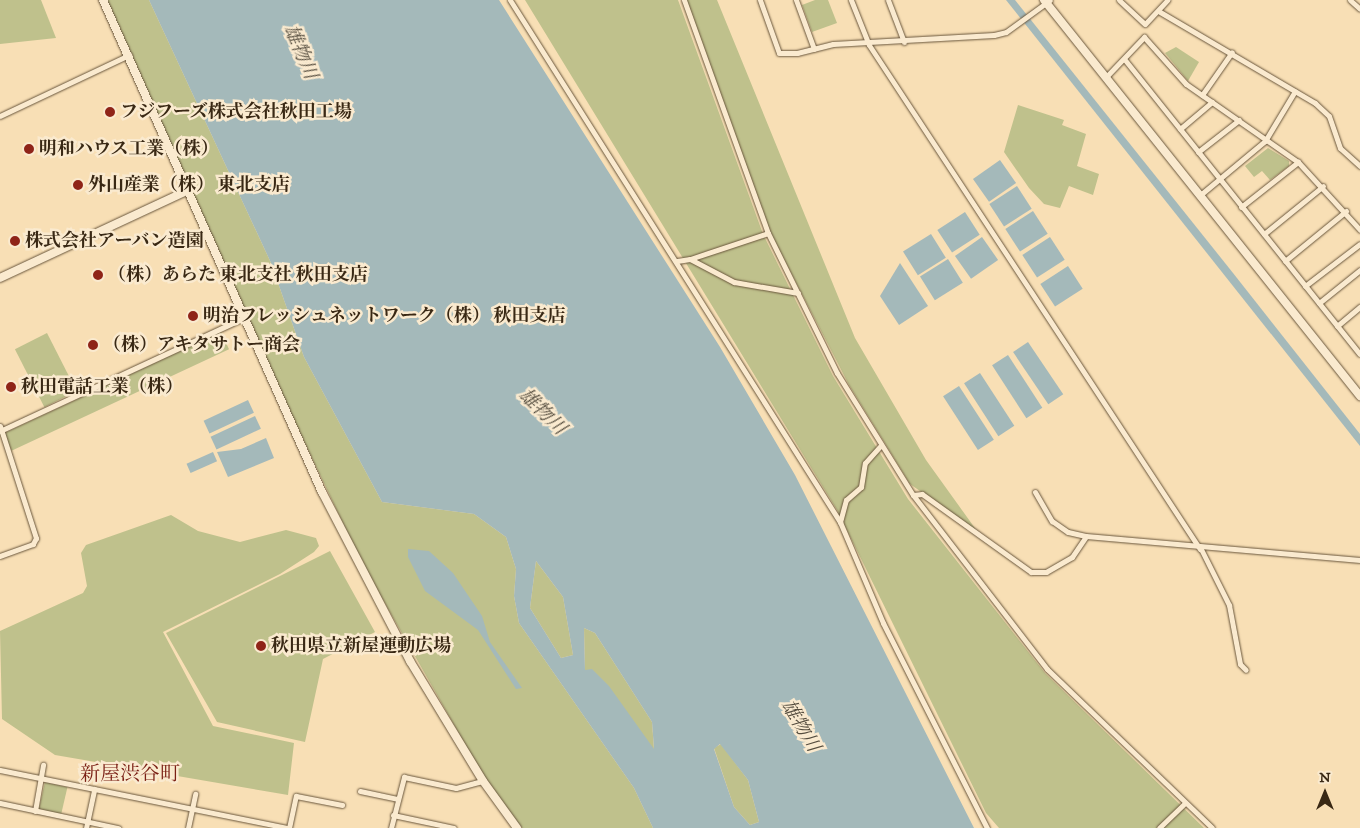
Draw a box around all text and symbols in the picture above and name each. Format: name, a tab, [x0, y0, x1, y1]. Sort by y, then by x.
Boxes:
water label: 雄物川	[278, 21, 322, 83]
place label: フジフーズ株式会社秋田工場	[120, 101, 353, 123]
marker: フジフーズ株式会社秋田工場	[104, 106, 116, 118]
place label: 明和ハウス工業（株）	[39, 138, 219, 160]
marker: 明和ハウス工業（株）	[23, 143, 35, 155]
place label: 外山産業（株） 東北支店	[88, 174, 290, 196]
marker: 外山産業（株） 東北支店	[72, 179, 84, 191]
place label: 株式会社アーバン造園	[25, 230, 204, 252]
marker: 株式会社アーバン造園	[9, 235, 21, 247]
place label: （株）あらた 東北支社 秋田支店	[108, 264, 368, 286]
marker: （株）あらた 東北支社 秋田支店	[92, 269, 104, 281]
place label: 明治フレッシュネットワーク（株） 秋田支店	[203, 305, 567, 327]
marker: 明治フレッシュネットワーク（株） 秋田支店	[187, 310, 199, 322]
place label: （株）アキタサトー商会	[103, 334, 301, 356]
marker: （株）アキタサトー商会	[87, 339, 99, 351]
place label: 秋田電話工業（株）	[21, 376, 183, 398]
marker: 秋田電話工業（株）	[5, 381, 17, 393]
water label: 雄物川	[514, 384, 570, 440]
place label: 秋田県立新屋運動広場	[271, 635, 451, 657]
marker: 秋田県立新屋運動広場	[255, 640, 267, 652]
water label: 雄物川	[776, 696, 824, 756]
district label: 新屋渋谷町	[80, 762, 180, 786]
north arrow	[1300, 768, 1350, 818]
text: N	[1319, 769, 1331, 787]

